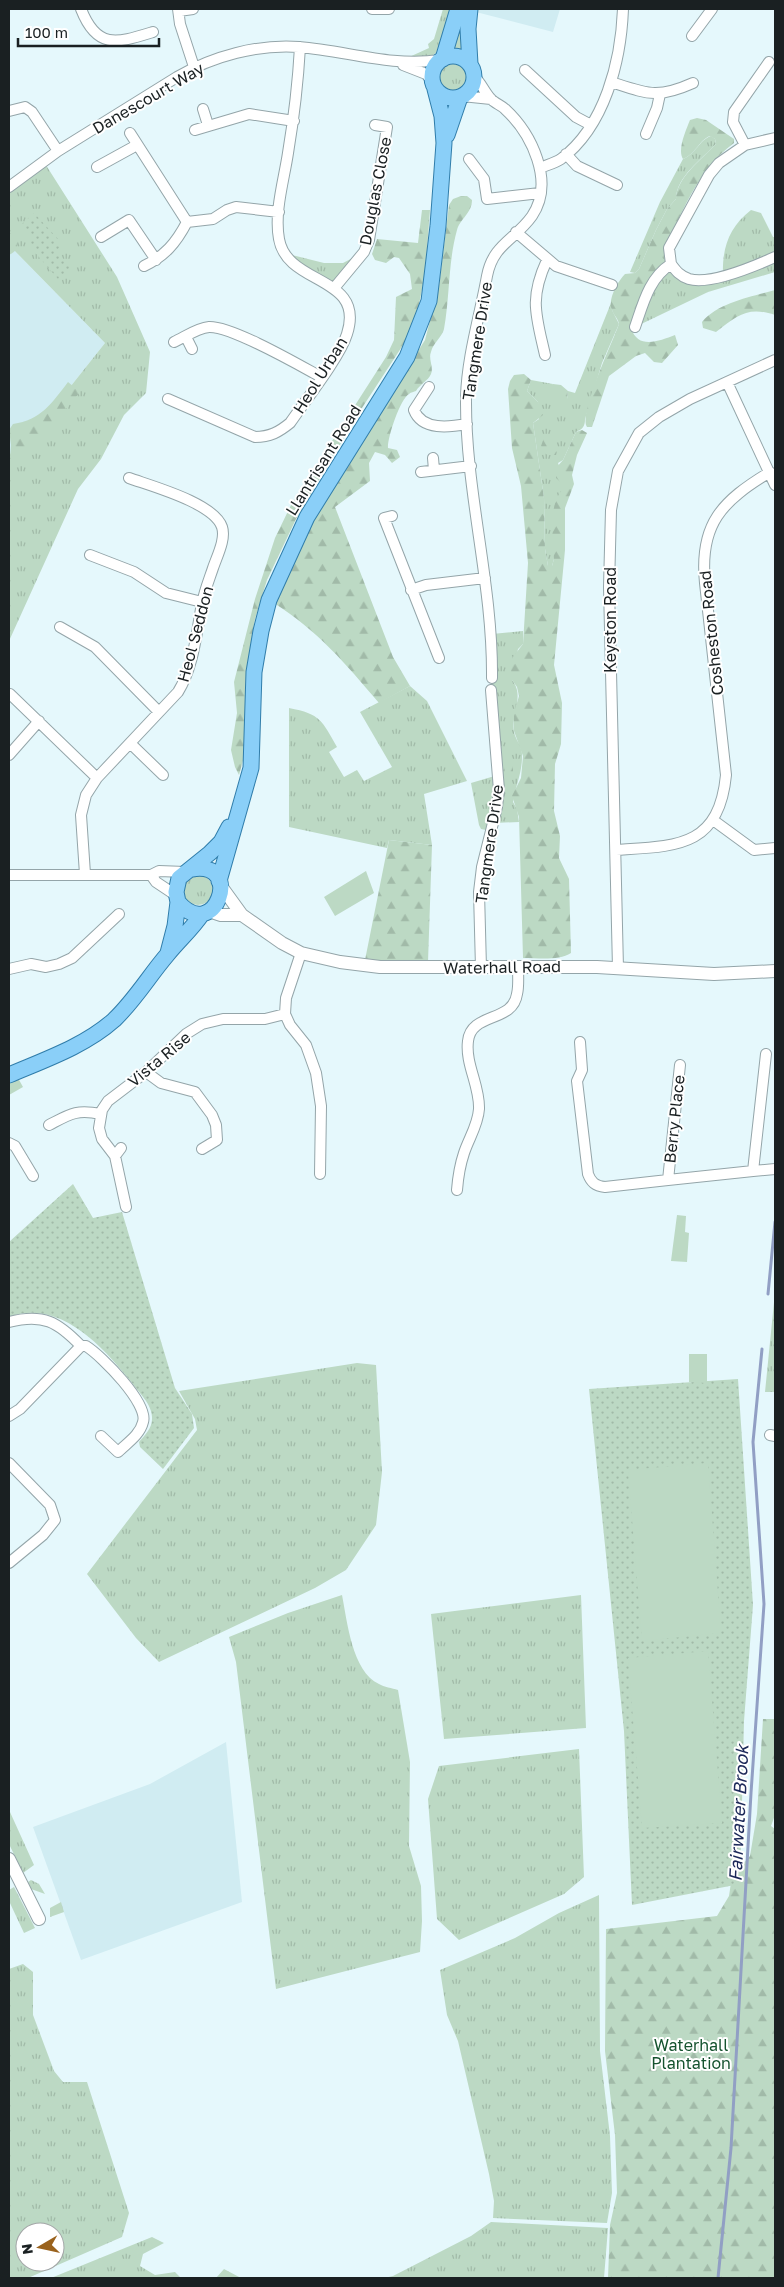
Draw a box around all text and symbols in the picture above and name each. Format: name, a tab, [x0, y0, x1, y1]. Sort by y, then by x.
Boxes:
scale bar	[18, 15, 159, 47]
text: 100 m	[25, 23, 68, 41]
street label: Danescourt Way	[89, 58, 207, 138]
street label: Douglas Close	[355, 135, 395, 247]
street label: Tangmere Drive	[458, 280, 496, 402]
street label: Heol Urban	[289, 333, 351, 417]
street label: Llantrisant Road	[281, 401, 365, 519]
street label: Keyston Road	[600, 567, 620, 673]
street label: Cosheston Road	[694, 569, 728, 697]
street label: Heol Seddon	[173, 584, 217, 684]
street label: Tangmere Drive	[471, 783, 507, 905]
street label: Waterhall Road	[443, 956, 561, 978]
street label: Vista Rise	[124, 1027, 194, 1091]
street label: Berry Place	[659, 1074, 689, 1164]
water label: Fairwater Brook	[723, 1742, 753, 1882]
park label: Waterhall Plantation	[651, 2035, 731, 2073]
north arrow	[15, 2222, 65, 2272]
text: N	[17, 2243, 36, 2256]

